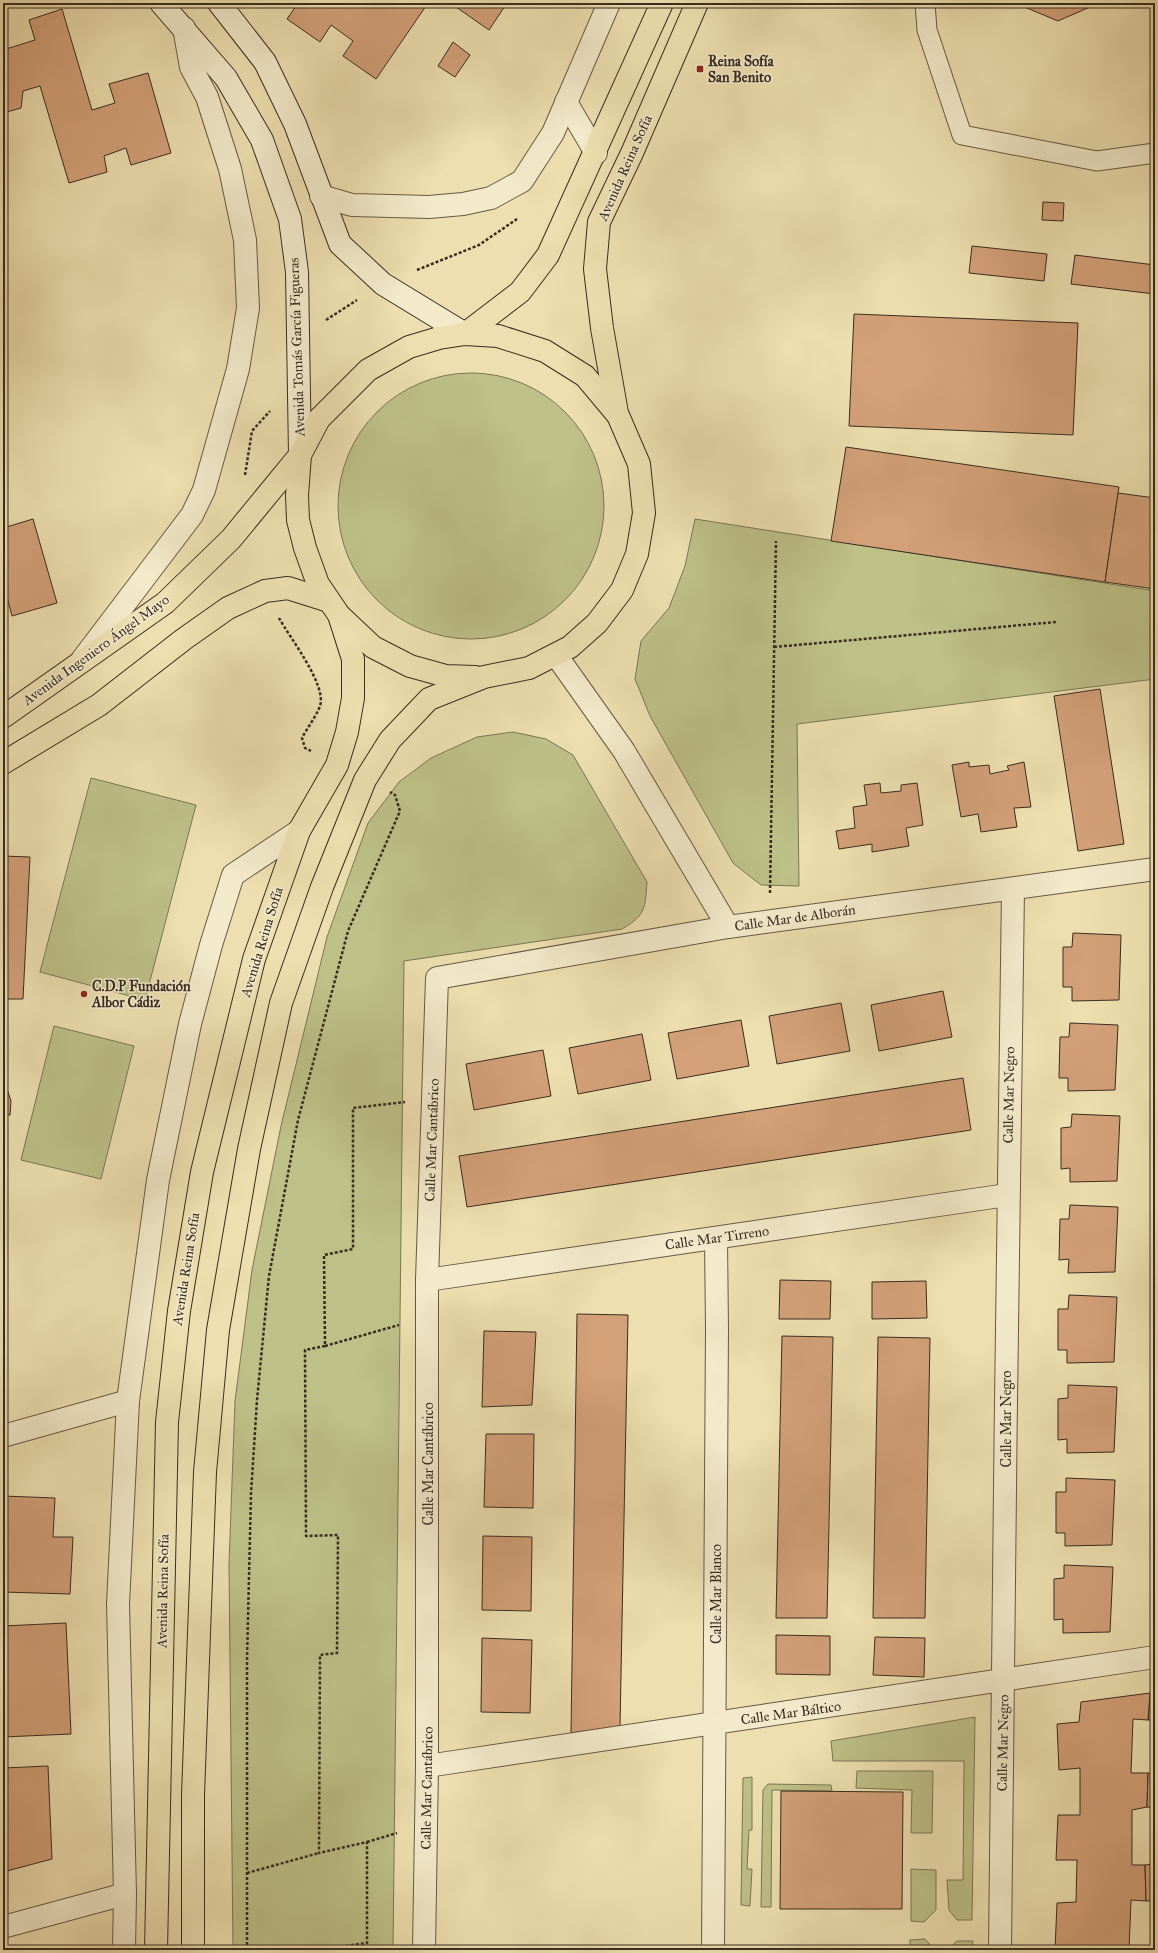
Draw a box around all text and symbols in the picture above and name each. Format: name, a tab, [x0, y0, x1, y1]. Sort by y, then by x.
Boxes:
place label: Reina Sofía San Benito	[708, 53, 775, 86]
marker: Reina Sofía San Benito	[695, 64, 705, 74]
street label: Avenida Reina Sofía	[594, 112, 656, 225]
street label: Avenida Tomás García Figueras	[285, 257, 309, 438]
street label: Avenida Ingeniero Ángel Mayo	[17, 589, 173, 709]
street label: Avenida Reina Sofía	[237, 885, 287, 1000]
street label: Calle Mar de Alborán	[733, 901, 857, 935]
place label: C.D.P Fundación Albor Cádiz	[91, 978, 191, 1011]
marker: C.D.P Fundación Albor Cádiz	[79, 989, 89, 999]
street label: Calle Mar Negro	[1000, 1046, 1018, 1144]
street label: Calle Mar Cantábrico	[421, 1078, 443, 1202]
street label: Avenida Reina Sofía	[169, 1211, 203, 1328]
street label: Calle Mar Tirreno	[664, 1222, 770, 1254]
street label: Calle Mar Negro	[998, 1371, 1015, 1467]
street label: Calle Mar Cantábrico	[420, 1402, 437, 1526]
street label: Avenida Reina Sofía	[153, 1534, 172, 1649]
street label: Calle Mar Blanco	[708, 1544, 725, 1644]
street label: Calle Mar Negro	[994, 1694, 1012, 1792]
street label: Calle Mar Báltico	[740, 1698, 842, 1728]
street label: Calle Mar Cantábrico	[417, 1726, 437, 1850]

